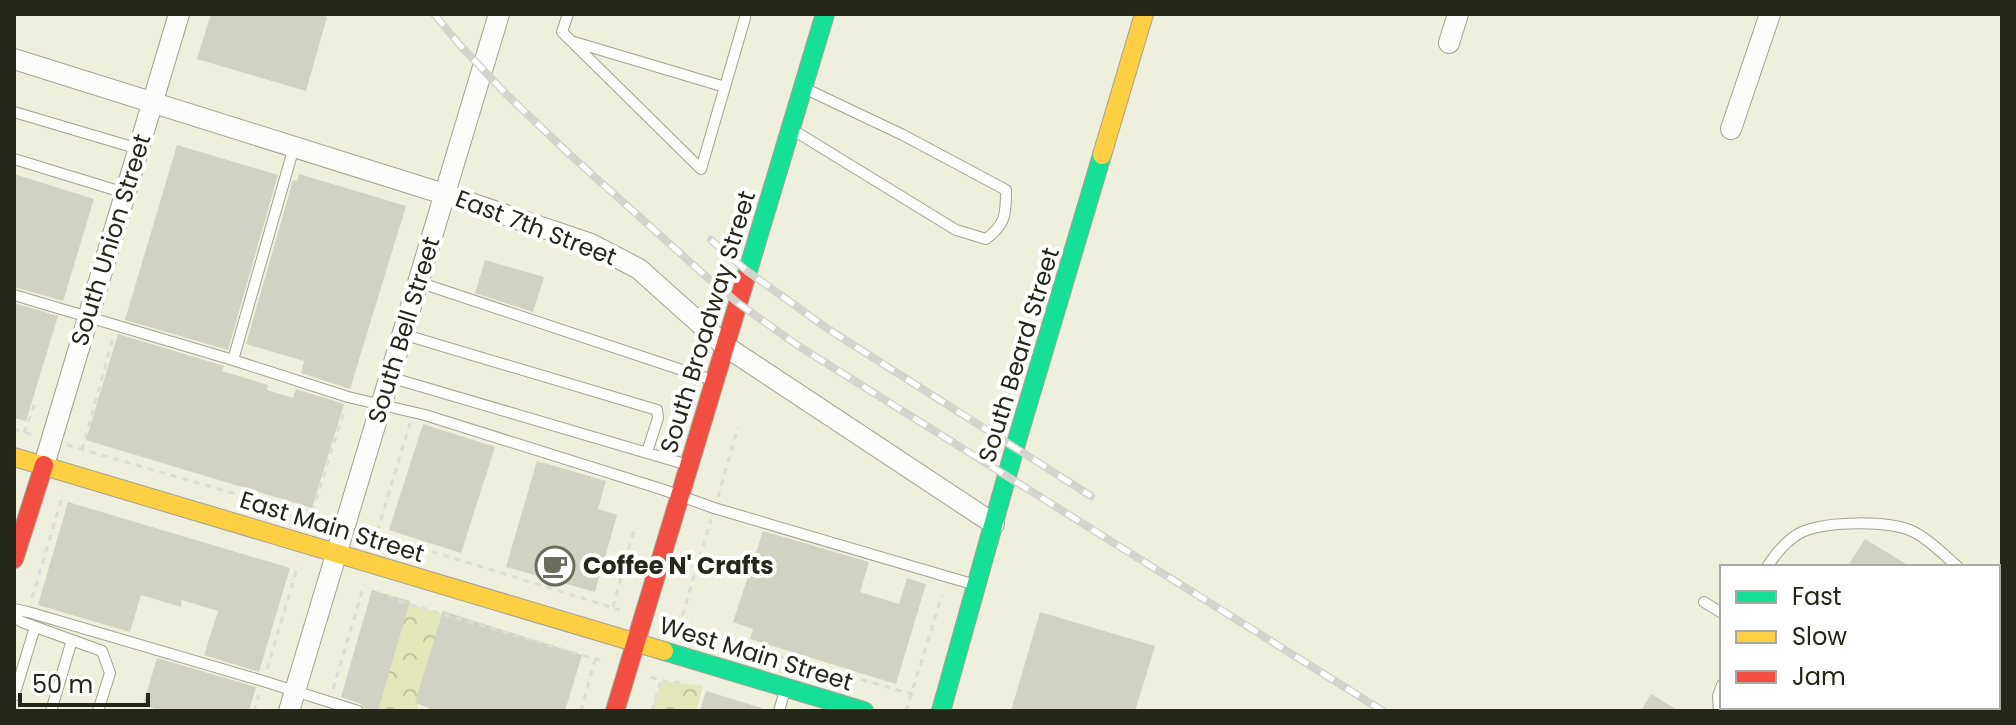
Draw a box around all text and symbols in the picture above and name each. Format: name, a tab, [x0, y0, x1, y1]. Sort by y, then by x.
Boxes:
street label: South Union Street	[63, 130, 158, 350]
street label: East 7th Street	[451, 182, 621, 273]
street label: South Broadway Street	[652, 187, 763, 457]
street label: South Bell Street	[359, 233, 448, 427]
street label: South Beard Street	[970, 243, 1067, 466]
street label: East Main Street	[236, 483, 428, 570]
cafe icon: Coffee N' Crafts	[534, 545, 576, 587]
place label: Coffee N' Crafts	[583, 549, 774, 582]
legend	[1720, 565, 2000, 709]
text: Fast	[1792, 580, 1842, 613]
street label: West Main Street	[655, 608, 857, 699]
text: Slow	[1792, 620, 1847, 653]
scale bar	[20, 657, 148, 707]
text: Jam	[1792, 660, 1846, 693]
text: 50 m	[32, 668, 93, 701]

